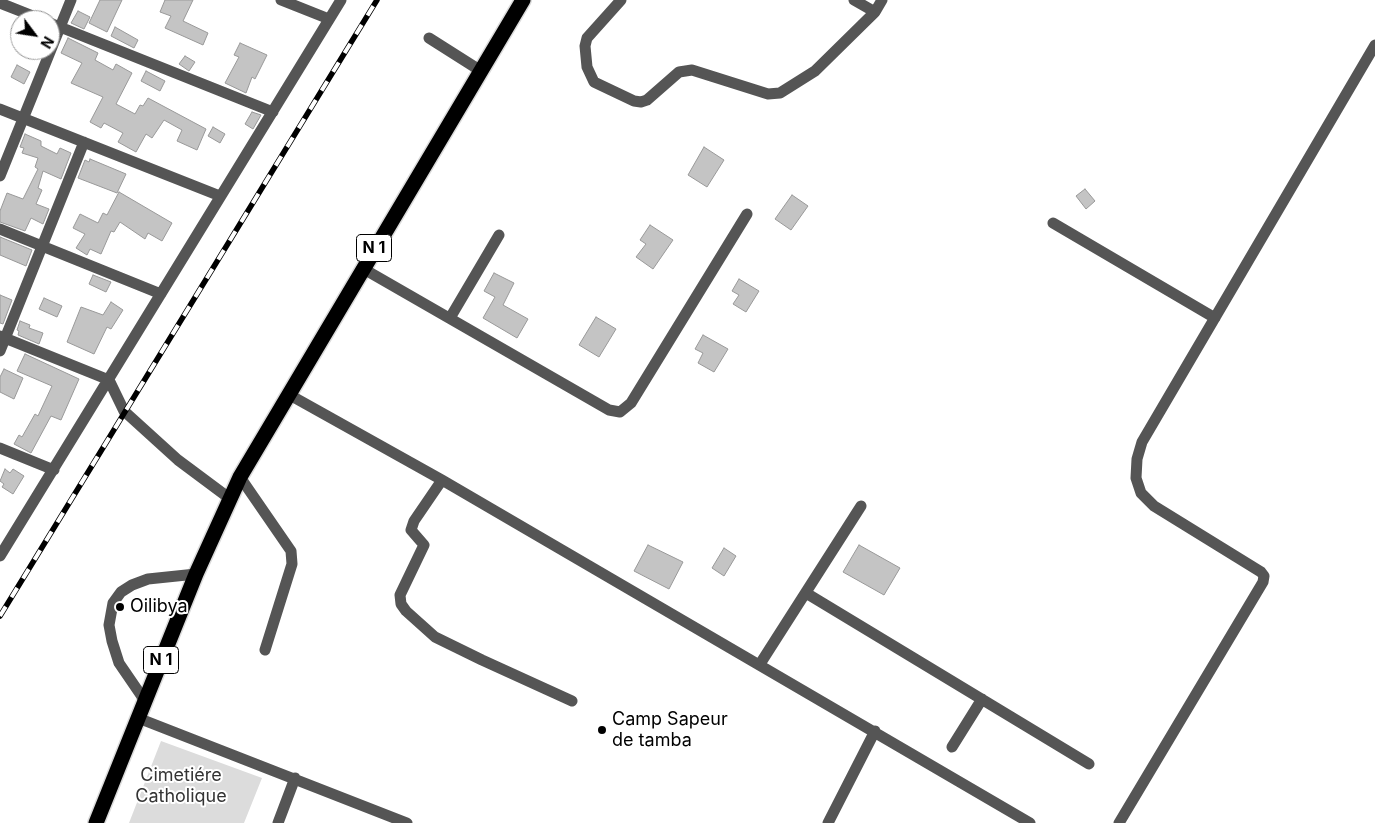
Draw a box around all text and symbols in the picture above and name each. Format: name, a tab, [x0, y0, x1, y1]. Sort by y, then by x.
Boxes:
north arrow	[10, 10, 60, 60]
text: N	[37, 34, 57, 51]
road number: N 1	[356, 234, 392, 262]
place label: Oilibya	[130, 596, 188, 618]
marker: Oilibya	[114, 601, 126, 613]
road number: N 1	[144, 646, 178, 674]
place label: Camp Sapeur de tamba	[612, 709, 728, 752]
marker: Camp Sapeur de tamba	[596, 724, 608, 736]
park label: Cimetiére Catholique	[135, 765, 227, 808]

